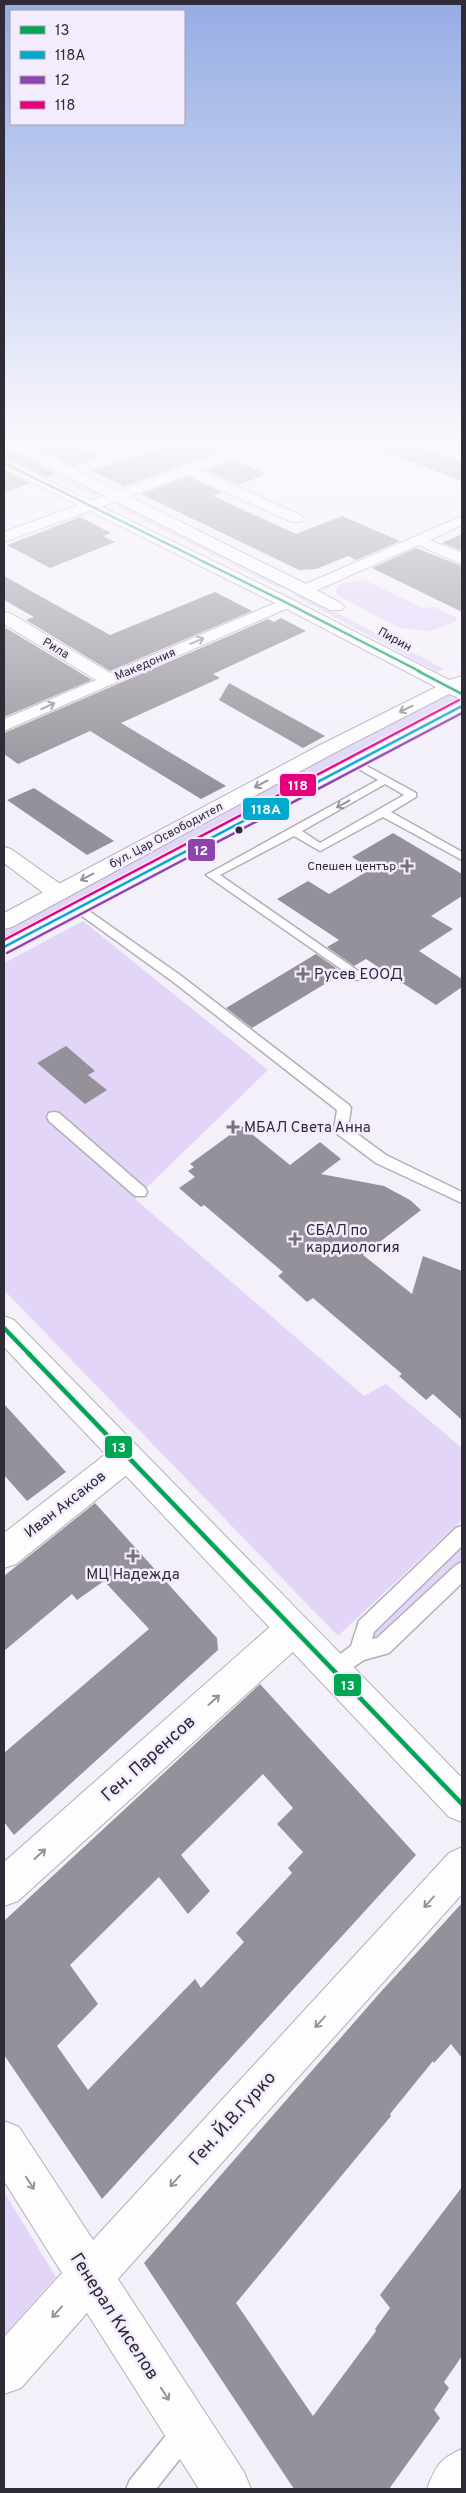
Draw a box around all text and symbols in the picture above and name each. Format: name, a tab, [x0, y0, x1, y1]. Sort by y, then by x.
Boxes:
legend	[10, 10, 185, 125]
text: 13	[55, 22, 70, 41]
text: 118А	[55, 47, 85, 66]
text: 12	[55, 72, 70, 91]
text: 118	[55, 97, 75, 116]
street label: Пирин	[375, 624, 414, 656]
street label: Рила	[39, 635, 72, 663]
one-way arrow	[189, 636, 204, 646]
street label: Македония	[113, 645, 178, 685]
one-way arrow	[40, 701, 55, 710]
one-way arrow	[398, 704, 413, 714]
line badge: 118	[279, 773, 317, 797]
text: 118	[288, 778, 308, 795]
one-way arrow	[254, 779, 269, 789]
line badge: 118А	[242, 797, 290, 821]
street label: бул. Цар Освободител	[107, 799, 226, 873]
one-way arrow	[335, 799, 350, 809]
text: 118А	[251, 802, 281, 819]
unlabelled marker	[234, 825, 244, 835]
line badge: 12	[187, 838, 216, 862]
text: 12	[194, 843, 208, 860]
place label: Спешен център	[307, 859, 396, 875]
marker: Спешен център	[400, 859, 414, 873]
one-way arrow	[80, 872, 95, 882]
place label: Русев ЕООД	[314, 966, 403, 985]
marker: Русев ЕООД	[296, 967, 310, 981]
place label: МБАЛ Света Анна	[244, 1119, 371, 1138]
marker: МБАЛ Света Анна	[226, 1120, 240, 1134]
place label: СБАЛ по кардиология	[306, 1222, 400, 1258]
marker: СБАЛ по кардиология	[288, 1232, 302, 1246]
line badge: 13	[104, 1435, 133, 1459]
text: 13	[112, 1440, 126, 1457]
street label: Иван Аксаков	[21, 1467, 111, 1543]
marker: МЦ Надежда	[126, 1549, 140, 1563]
place label: МЦ Надежда	[86, 1566, 180, 1585]
line badge: 13	[333, 1673, 362, 1697]
text: 13	[341, 1678, 355, 1695]
one-way arrow	[207, 1694, 220, 1705]
street label: Ген. Паренсов	[97, 1711, 201, 1807]
one-way arrow	[34, 1849, 47, 1860]
one-way arrow	[424, 1895, 435, 1908]
one-way arrow	[314, 2015, 326, 2028]
street label: Ген. Й.В.Гурко	[183, 2066, 282, 2171]
one-way arrow	[169, 2174, 181, 2187]
one-way arrow	[25, 2176, 35, 2190]
street label: Генерал Киселов	[64, 2249, 163, 2385]
one-way arrow	[51, 2305, 62, 2318]
one-way arrow	[160, 2386, 170, 2400]

